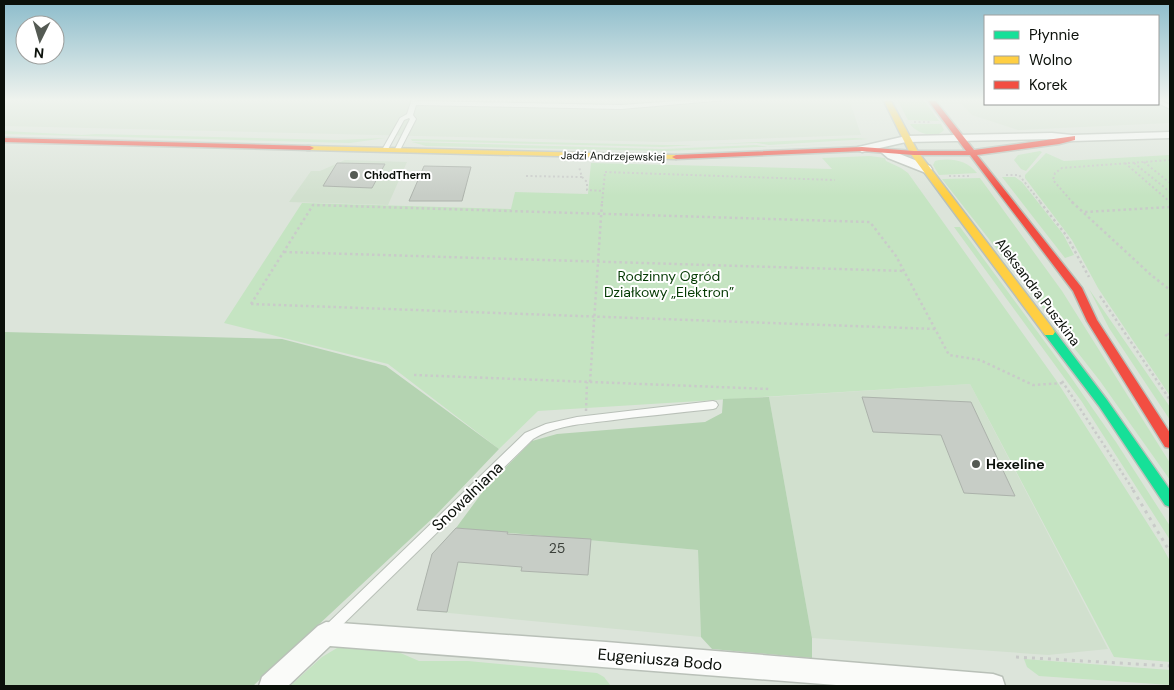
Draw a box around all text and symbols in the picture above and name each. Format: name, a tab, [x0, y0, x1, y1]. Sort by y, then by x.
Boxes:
north arrow	[15, 15, 65, 65]
legend	[984, 15, 1159, 105]
text: Płynnie	[1029, 25, 1079, 45]
text: N	[33, 44, 45, 62]
text: Wolno	[1029, 50, 1073, 70]
text: Korek	[1029, 75, 1068, 95]
street label: Jadzi Andrzejewskiej	[561, 148, 665, 164]
place label: ChłodTherm	[364, 168, 431, 182]
marker: ChłodTherm	[348, 169, 360, 181]
street label: Aleksandra Puszkina	[991, 234, 1085, 350]
park label: Rodzinny Ogród Działkowy „Elektron”	[604, 267, 734, 301]
place label: Hexeline	[986, 455, 1045, 473]
street label: Snowalniana	[427, 457, 508, 536]
marker: Hexeline	[970, 458, 982, 470]
house number: 25	[549, 539, 565, 557]
street label: Eugeniusza Bodo	[597, 644, 723, 675]

